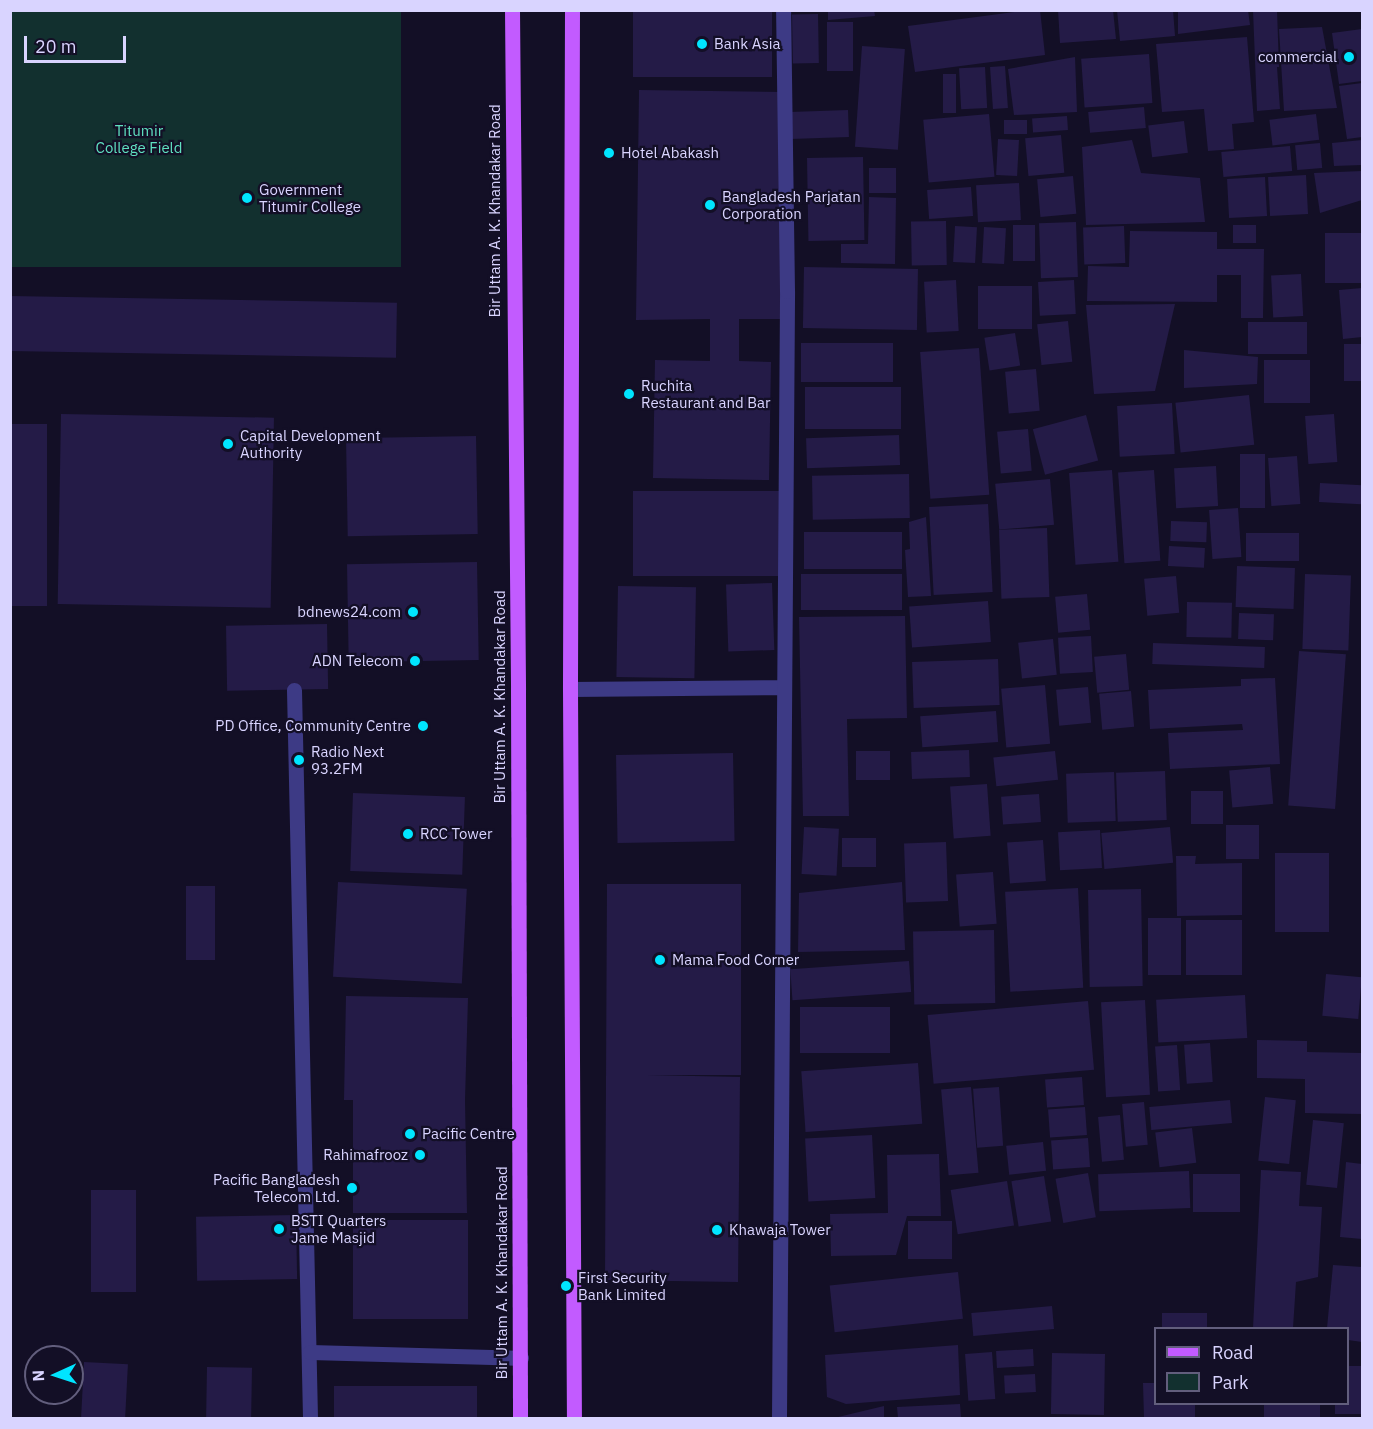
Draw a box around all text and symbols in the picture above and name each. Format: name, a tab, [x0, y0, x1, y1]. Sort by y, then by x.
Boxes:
scale bar	[27, 24, 129, 62]
text: 20 m	[35, 35, 77, 58]
place label: Bank Asia	[714, 35, 780, 53]
marker: Bank Asia	[695, 37, 709, 51]
place label: commercial	[1258, 48, 1337, 66]
marker: commercial	[1342, 50, 1356, 64]
street label: Bir Uttam A. K. Khandakar Road	[486, 104, 504, 318]
park label: Titumir College Field	[96, 121, 182, 156]
place label: Hotel Abakash	[621, 144, 719, 162]
marker: Hotel Abakash	[602, 146, 616, 160]
place label: Government Titumir College	[259, 180, 361, 215]
place label: Bangladesh Parjatan Corporation	[722, 187, 861, 222]
marker: Government Titumir College	[240, 191, 254, 205]
marker: Bangladesh Parjatan Corporation	[703, 198, 717, 212]
place label: Ruchita Restaurant and Bar	[641, 376, 770, 411]
marker: Ruchita Restaurant and Bar	[622, 387, 636, 401]
place label: Capital Development Authority	[240, 426, 381, 461]
marker: Capital Development Authority	[221, 437, 235, 451]
street label: Bir Uttam A. K. Khandakar Road	[491, 590, 509, 804]
place label: bdnews24.com	[297, 603, 401, 621]
marker: bdnews24.com	[406, 605, 420, 619]
place label: ADN Telecom	[312, 652, 403, 670]
marker: ADN Telecom	[408, 654, 422, 668]
place label: PD Office, Community Centre	[215, 717, 411, 735]
marker: PD Office, Community Centre	[416, 719, 430, 733]
place label: Radio Next 93.2FM	[311, 742, 384, 777]
marker: Radio Next 93.2FM	[292, 753, 306, 767]
place label: RCC Tower	[420, 825, 493, 843]
marker: RCC Tower	[401, 827, 415, 841]
place label: Mama Food Corner	[672, 951, 799, 969]
marker: Mama Food Corner	[653, 953, 667, 967]
place label: Pacific Centre	[422, 1125, 515, 1143]
marker: Pacific Centre	[403, 1127, 417, 1141]
place label: Rahimafrooz	[323, 1146, 408, 1164]
marker: Rahimafrooz	[413, 1148, 427, 1162]
street label: Bir Uttam A. K. Khandakar Road	[493, 1166, 511, 1380]
place label: Pacific Bangladesh Telecom Ltd.	[213, 1170, 340, 1205]
marker: Pacific Bangladesh Telecom Ltd.	[345, 1181, 359, 1195]
place label: BSTI Quarters Jame Masjid	[291, 1211, 386, 1246]
place label: Khawaja Tower	[729, 1221, 831, 1239]
marker: BSTI Quarters Jame Masjid	[272, 1222, 286, 1236]
marker: Khawaja Tower	[710, 1223, 724, 1237]
place label: First Security Bank Limited	[578, 1268, 667, 1303]
marker: First Security Bank Limited	[559, 1279, 573, 1293]
legend	[1154, 1327, 1349, 1405]
text: Road	[1212, 1341, 1253, 1364]
north arrow	[24, 1345, 84, 1405]
text: N	[28, 1370, 48, 1382]
text: Park	[1212, 1371, 1248, 1394]

